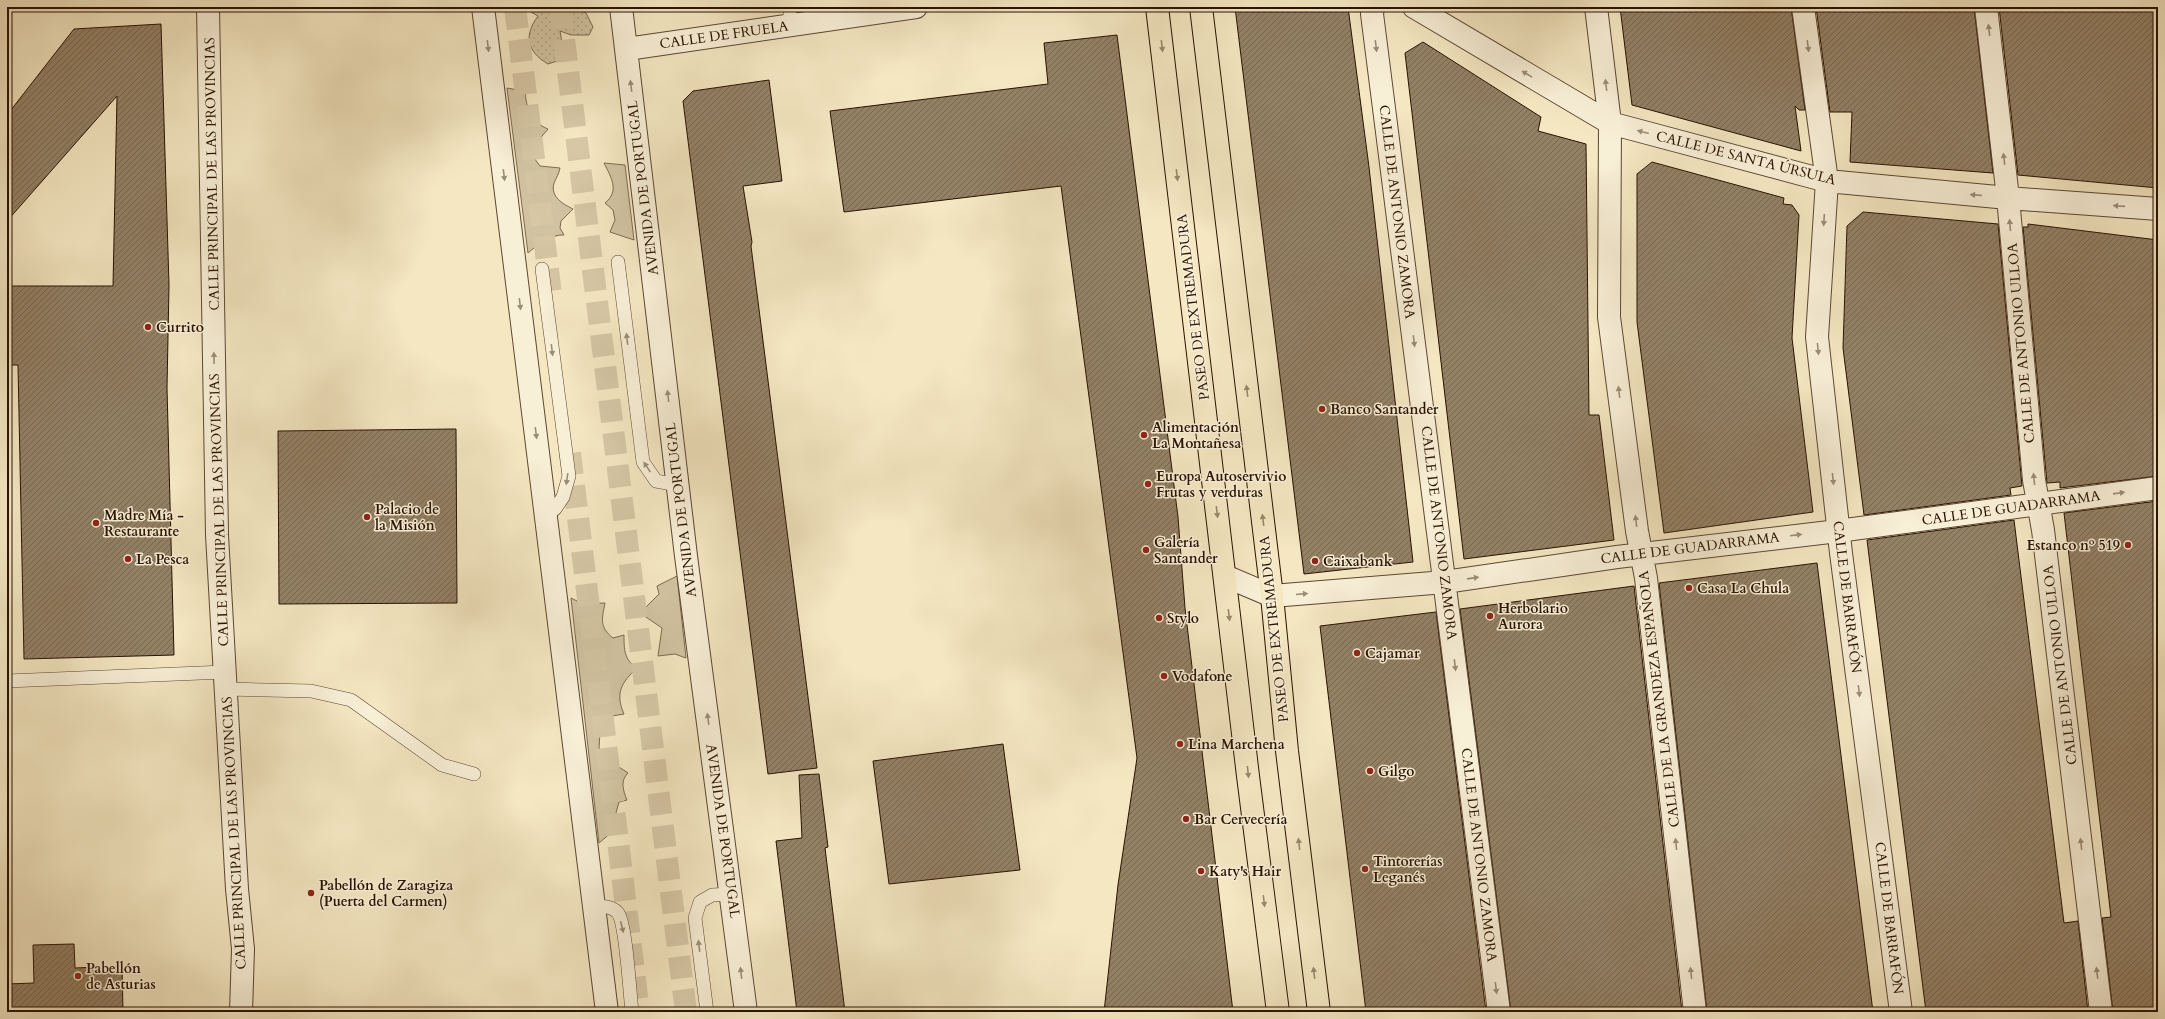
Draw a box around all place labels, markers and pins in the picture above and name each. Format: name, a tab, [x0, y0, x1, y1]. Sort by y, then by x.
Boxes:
place label: Currito	[156, 318, 204, 337]
marker: Currito	[143, 322, 153, 332]
place label: Banco Santander	[1330, 400, 1439, 419]
marker: Banco Santander	[1317, 404, 1327, 414]
place label: Alimentación La Montañesa	[1152, 418, 1241, 453]
marker: Alimentación La Montañesa	[1139, 430, 1149, 440]
place label: Europa Autoservivio Frutas y verduras	[1156, 467, 1286, 502]
marker: Europa Autoservivio Frutas y verduras	[1143, 479, 1153, 489]
place label: Palacio de la Misión	[375, 500, 439, 535]
place label: Madre Mía - Restaurante	[104, 506, 184, 541]
marker: Palacio de la Misión	[362, 512, 372, 522]
marker: Madre Mía - Restaurante	[91, 518, 101, 528]
place label: Galería Santander	[1154, 533, 1218, 568]
place label: Estanco nº 519	[2026, 536, 2120, 555]
marker: Estanco nº 519	[2123, 540, 2133, 550]
marker: Galería Santander	[1141, 545, 1151, 555]
place label: La Pesca	[136, 550, 189, 569]
place label: Caixabank	[1323, 552, 1393, 571]
marker: La Pesca	[123, 554, 133, 564]
marker: Caixabank	[1310, 556, 1320, 566]
place label: Casa La Chula	[1697, 579, 1789, 598]
marker: Casa La Chula	[1684, 583, 1694, 593]
place label: Herbolario Aurora	[1498, 599, 1568, 634]
place label: Stylo	[1167, 609, 1199, 628]
marker: Herbolario Aurora	[1485, 611, 1495, 621]
marker: Stylo	[1154, 613, 1164, 623]
place label: Cajamar	[1365, 644, 1420, 663]
marker: Cajamar	[1352, 648, 1362, 658]
place label: Vodafone	[1172, 667, 1232, 686]
marker: Vodafone	[1159, 671, 1169, 681]
place label: Lina Marchena	[1188, 735, 1285, 754]
marker: Lina Marchena	[1175, 739, 1185, 749]
place label: Gilgo	[1378, 762, 1414, 781]
marker: Gilgo	[1365, 766, 1375, 776]
place label: Bar Cervecería	[1194, 810, 1288, 829]
marker: Bar Cervecería	[1181, 814, 1191, 824]
place label: Tintorerías Leganés	[1373, 852, 1442, 887]
place label: Katy's Hair	[1209, 862, 1281, 881]
marker: Tintorerías Leganés	[1360, 864, 1370, 874]
marker: Katy's Hair	[1196, 866, 1206, 876]
place label: Pabellón de Zaragiza (Puerta del Carmen)	[319, 876, 453, 911]
marker: Pabellón de Zaragiza (Puerta del Carmen)	[306, 888, 316, 898]
place label: Pabellón de Asturias	[86, 959, 156, 994]
marker: Pabellón de Asturias	[73, 971, 83, 981]

